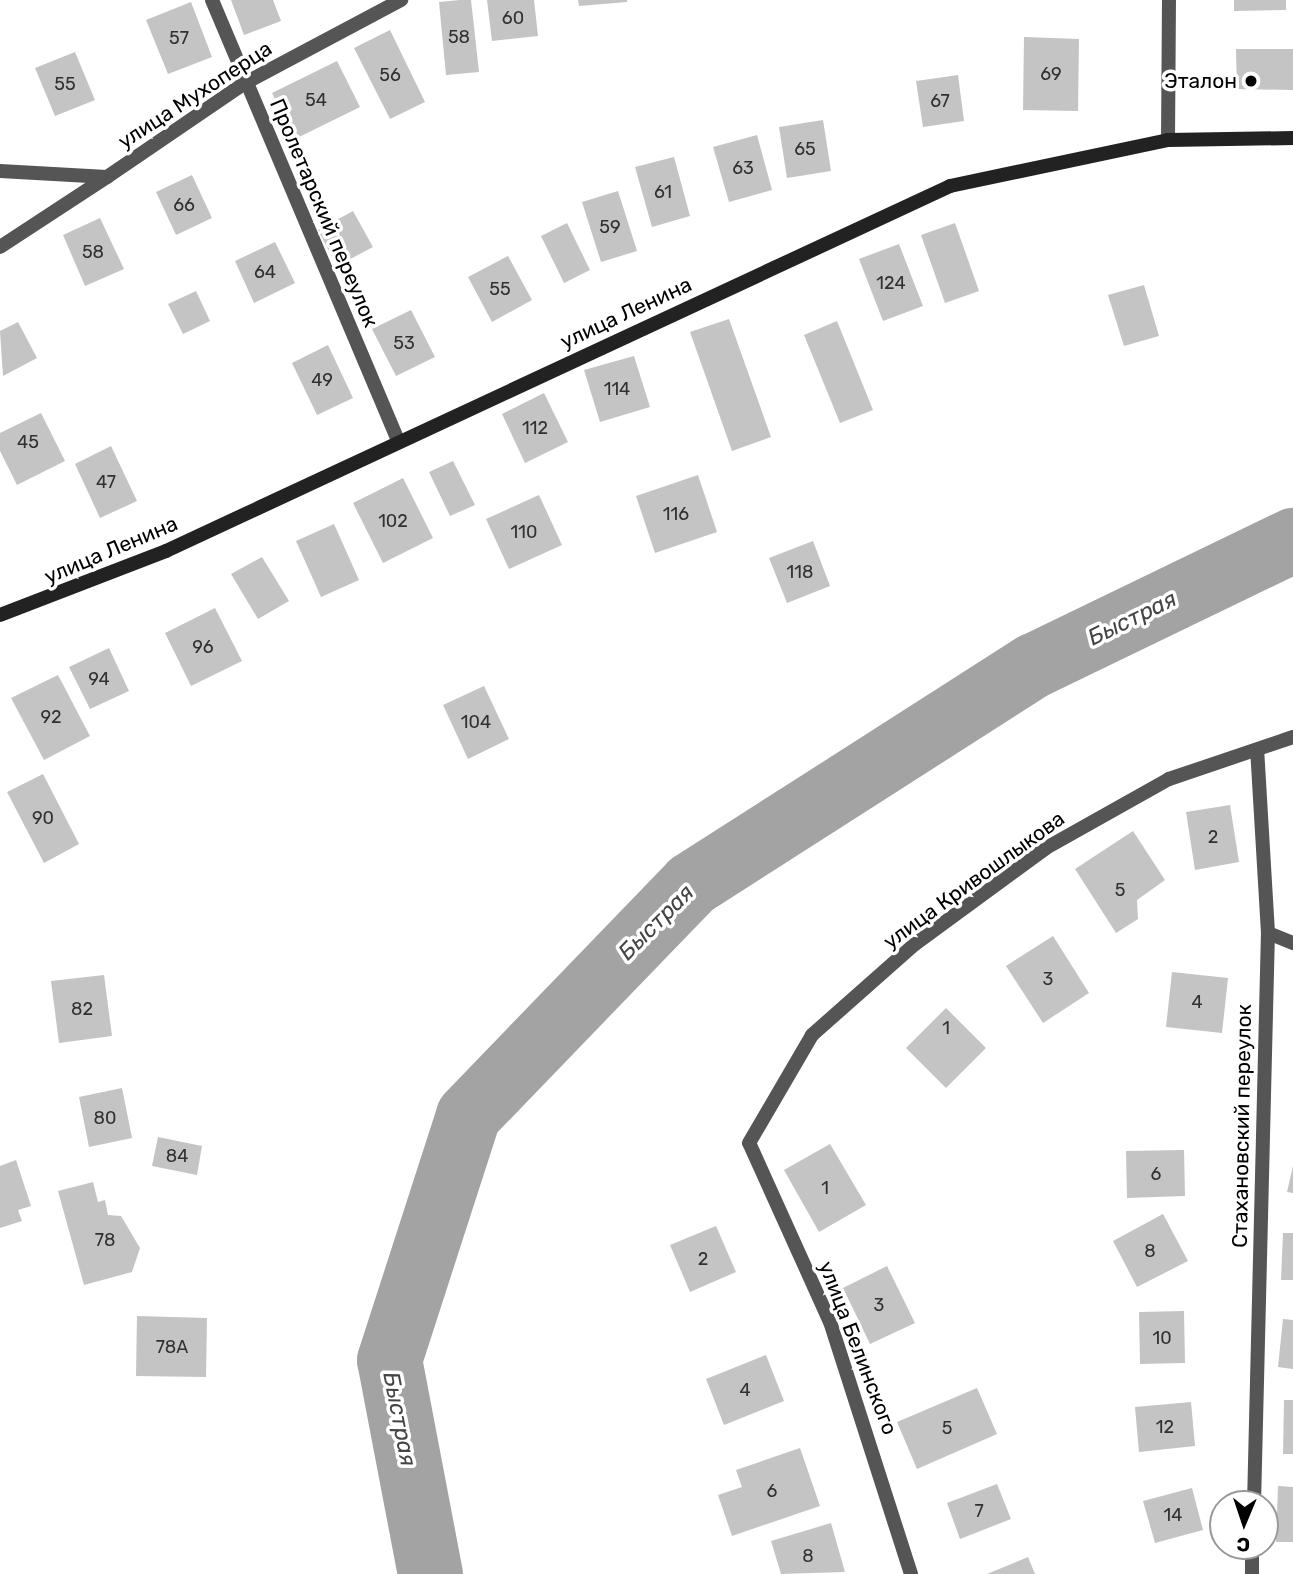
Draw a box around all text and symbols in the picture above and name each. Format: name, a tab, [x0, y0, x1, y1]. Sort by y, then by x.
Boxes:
house number: 60	[502, 7, 524, 29]
house number: 58	[448, 26, 470, 48]
house number: 57	[169, 27, 189, 49]
street label: улица Мухоперца	[113, 36, 277, 154]
house number: 69	[1040, 63, 1062, 85]
house number: 56	[379, 64, 401, 86]
place label: Эталон	[1164, 68, 1237, 94]
house number: 55	[54, 73, 76, 95]
marker: Эталон	[1243, 73, 1259, 89]
house number: 54	[305, 89, 327, 111]
house number: 67	[930, 90, 950, 112]
street label: Пролетарский переулок	[264, 95, 384, 331]
house number: 65	[794, 138, 816, 160]
house number: 63	[732, 157, 754, 179]
house number: 61	[654, 181, 672, 203]
house number: 66	[173, 194, 195, 216]
house number: 59	[599, 216, 621, 238]
house number: 58	[82, 241, 104, 263]
house number: 64	[254, 261, 276, 283]
street label: улица Ленина	[556, 272, 696, 354]
house number: 124	[876, 272, 906, 294]
house number: 55	[489, 278, 511, 300]
house number: 53	[393, 332, 415, 354]
house number: 49	[311, 369, 333, 391]
house number: 114	[604, 378, 630, 400]
house number: 112	[522, 417, 548, 439]
house number: 45	[17, 431, 39, 453]
house number: 47	[96, 471, 116, 493]
house number: 116	[663, 503, 689, 525]
house number: 102	[378, 510, 408, 532]
street label: улица Ленина	[41, 511, 181, 589]
house number: 110	[511, 521, 537, 543]
house number: 118	[787, 561, 813, 583]
water label: Быстрая	[1083, 585, 1181, 651]
house number: 96	[192, 636, 214, 658]
house number: 94	[88, 668, 110, 690]
house number: 92	[40, 706, 62, 728]
house number: 104	[461, 711, 491, 733]
street label: улица Кривошлыкова	[878, 806, 1070, 954]
house number: 90	[32, 807, 54, 829]
house number: 2	[1208, 826, 1218, 848]
water label: Быстрая	[613, 879, 699, 965]
house number: 5	[1115, 879, 1125, 901]
house number: 3	[1043, 968, 1053, 990]
house number: 4	[1191, 991, 1203, 1013]
house number: 82	[71, 998, 93, 1020]
street label: Стахановский переулок	[1227, 1004, 1257, 1248]
house number: 1	[942, 1017, 950, 1039]
house number: 80	[94, 1107, 116, 1129]
house number: 84	[166, 1145, 188, 1167]
house number: 6	[1151, 1163, 1161, 1185]
house number: 1	[821, 1177, 829, 1199]
house number: 78	[95, 1229, 115, 1251]
house number: 8	[1144, 1240, 1156, 1262]
house number: 2	[698, 1248, 708, 1270]
street label: улица Белинского	[813, 1258, 903, 1438]
house number: 3	[874, 1294, 884, 1316]
house number: 10	[1152, 1327, 1172, 1349]
house number: 78А	[156, 1336, 188, 1358]
water label: Быстрая	[377, 1370, 423, 1468]
house number: 4	[739, 1379, 751, 1401]
house number: 12	[1156, 1416, 1174, 1438]
house number: 5	[942, 1417, 952, 1439]
house number: 6	[767, 1480, 777, 1502]
north arrow	[1209, 1490, 1279, 1560]
house number: 7	[974, 1500, 984, 1522]
house number: 14	[1164, 1504, 1182, 1526]
text: С	[1236, 1533, 1250, 1556]
house number: 8	[802, 1545, 814, 1567]

